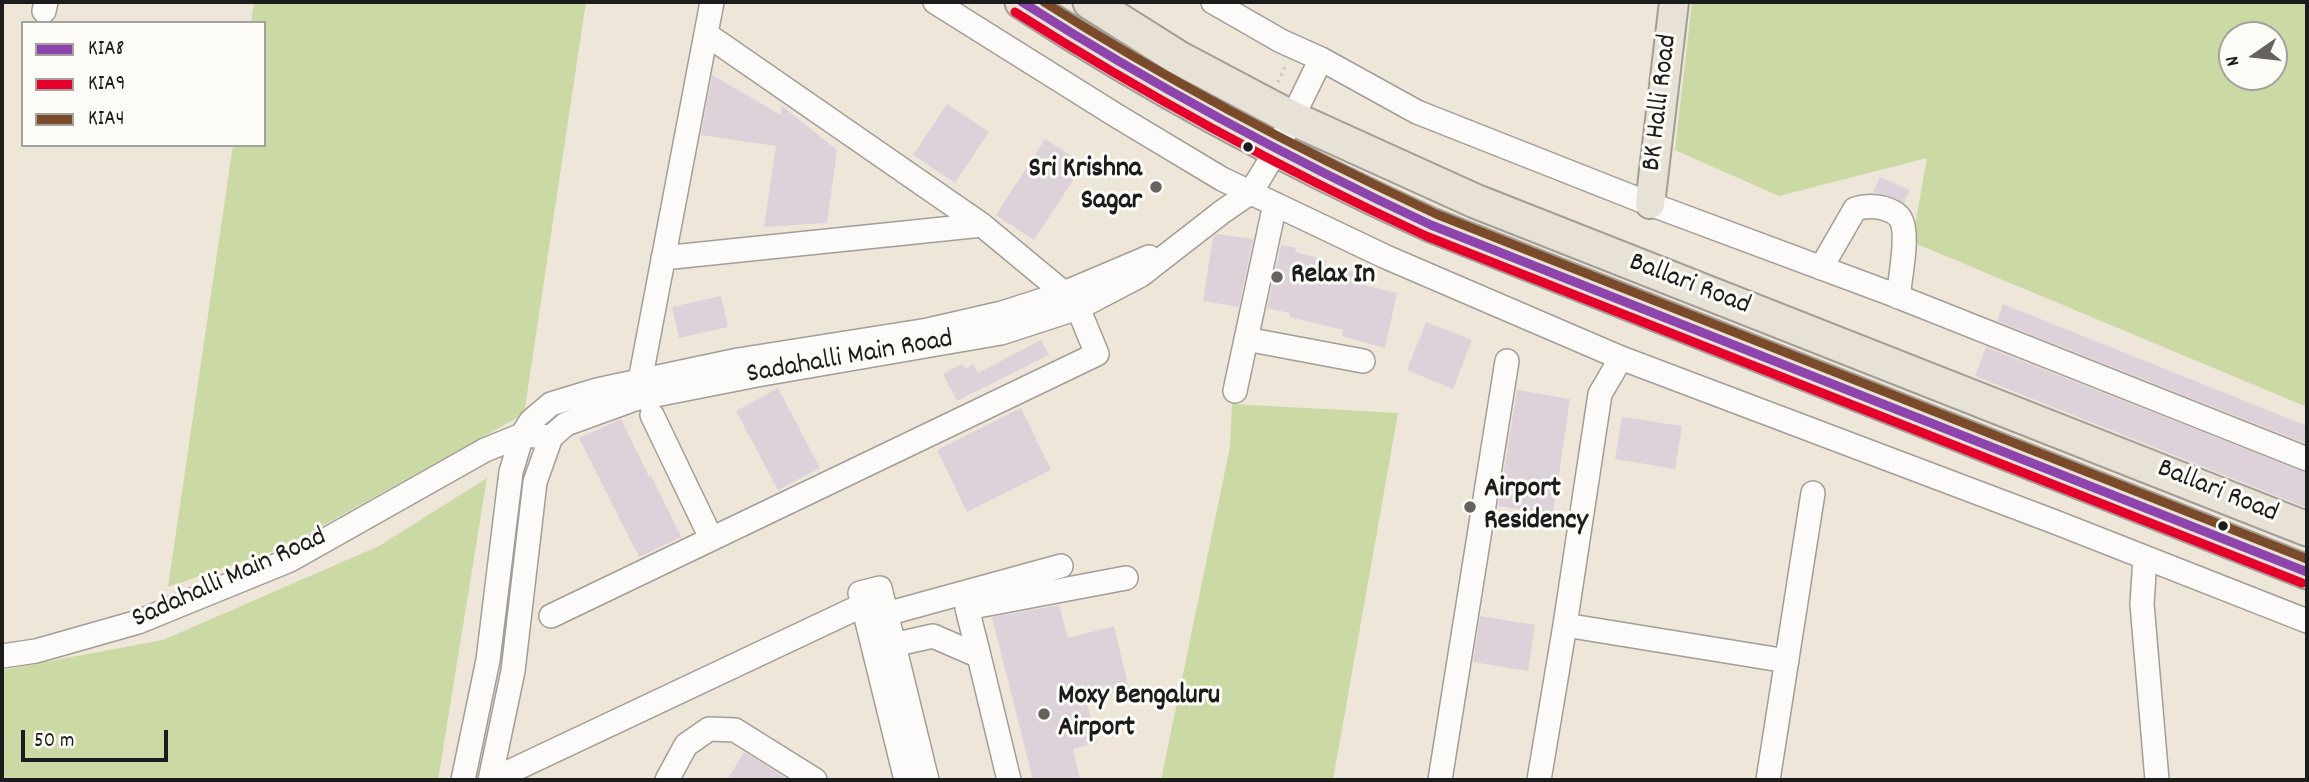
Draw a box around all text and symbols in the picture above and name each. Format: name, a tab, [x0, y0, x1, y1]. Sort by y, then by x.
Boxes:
legend	[21, 21, 266, 147]
north arrow	[2218, 21, 2288, 91]
street label: BK Halli Road	[1637, 33, 1687, 173]
text: KIA8	[88, 35, 124, 65]
text: N	[2220, 53, 2248, 69]
text: KIA9	[88, 70, 125, 100]
text: KIA4	[88, 105, 124, 135]
unlabelled marker	[1241, 140, 1255, 154]
place label: Sri Krishna Sagar	[1029, 154, 1142, 220]
marker: Sri Krishna Sagar	[1148, 179, 1164, 195]
street label: Ballari Road	[1624, 248, 1754, 324]
place label: Relax In	[1291, 260, 1375, 294]
marker: Relax In	[1269, 269, 1285, 285]
street label: Sadahalli Main Road	[744, 324, 956, 394]
street label: Ballari Road	[2152, 454, 2282, 532]
place label: Airport Residency	[1484, 474, 1588, 540]
marker: Airport Residency	[1462, 499, 1478, 515]
unlabelled marker	[2216, 519, 2230, 533]
street label: Sadahalli Main Road	[128, 522, 332, 638]
place label: Moxy Bengaluru Airport	[1058, 681, 1220, 747]
marker: Moxy Bengaluru Airport	[1036, 706, 1052, 722]
scale bar	[24, 716, 172, 760]
text: 50 m	[34, 727, 74, 757]

